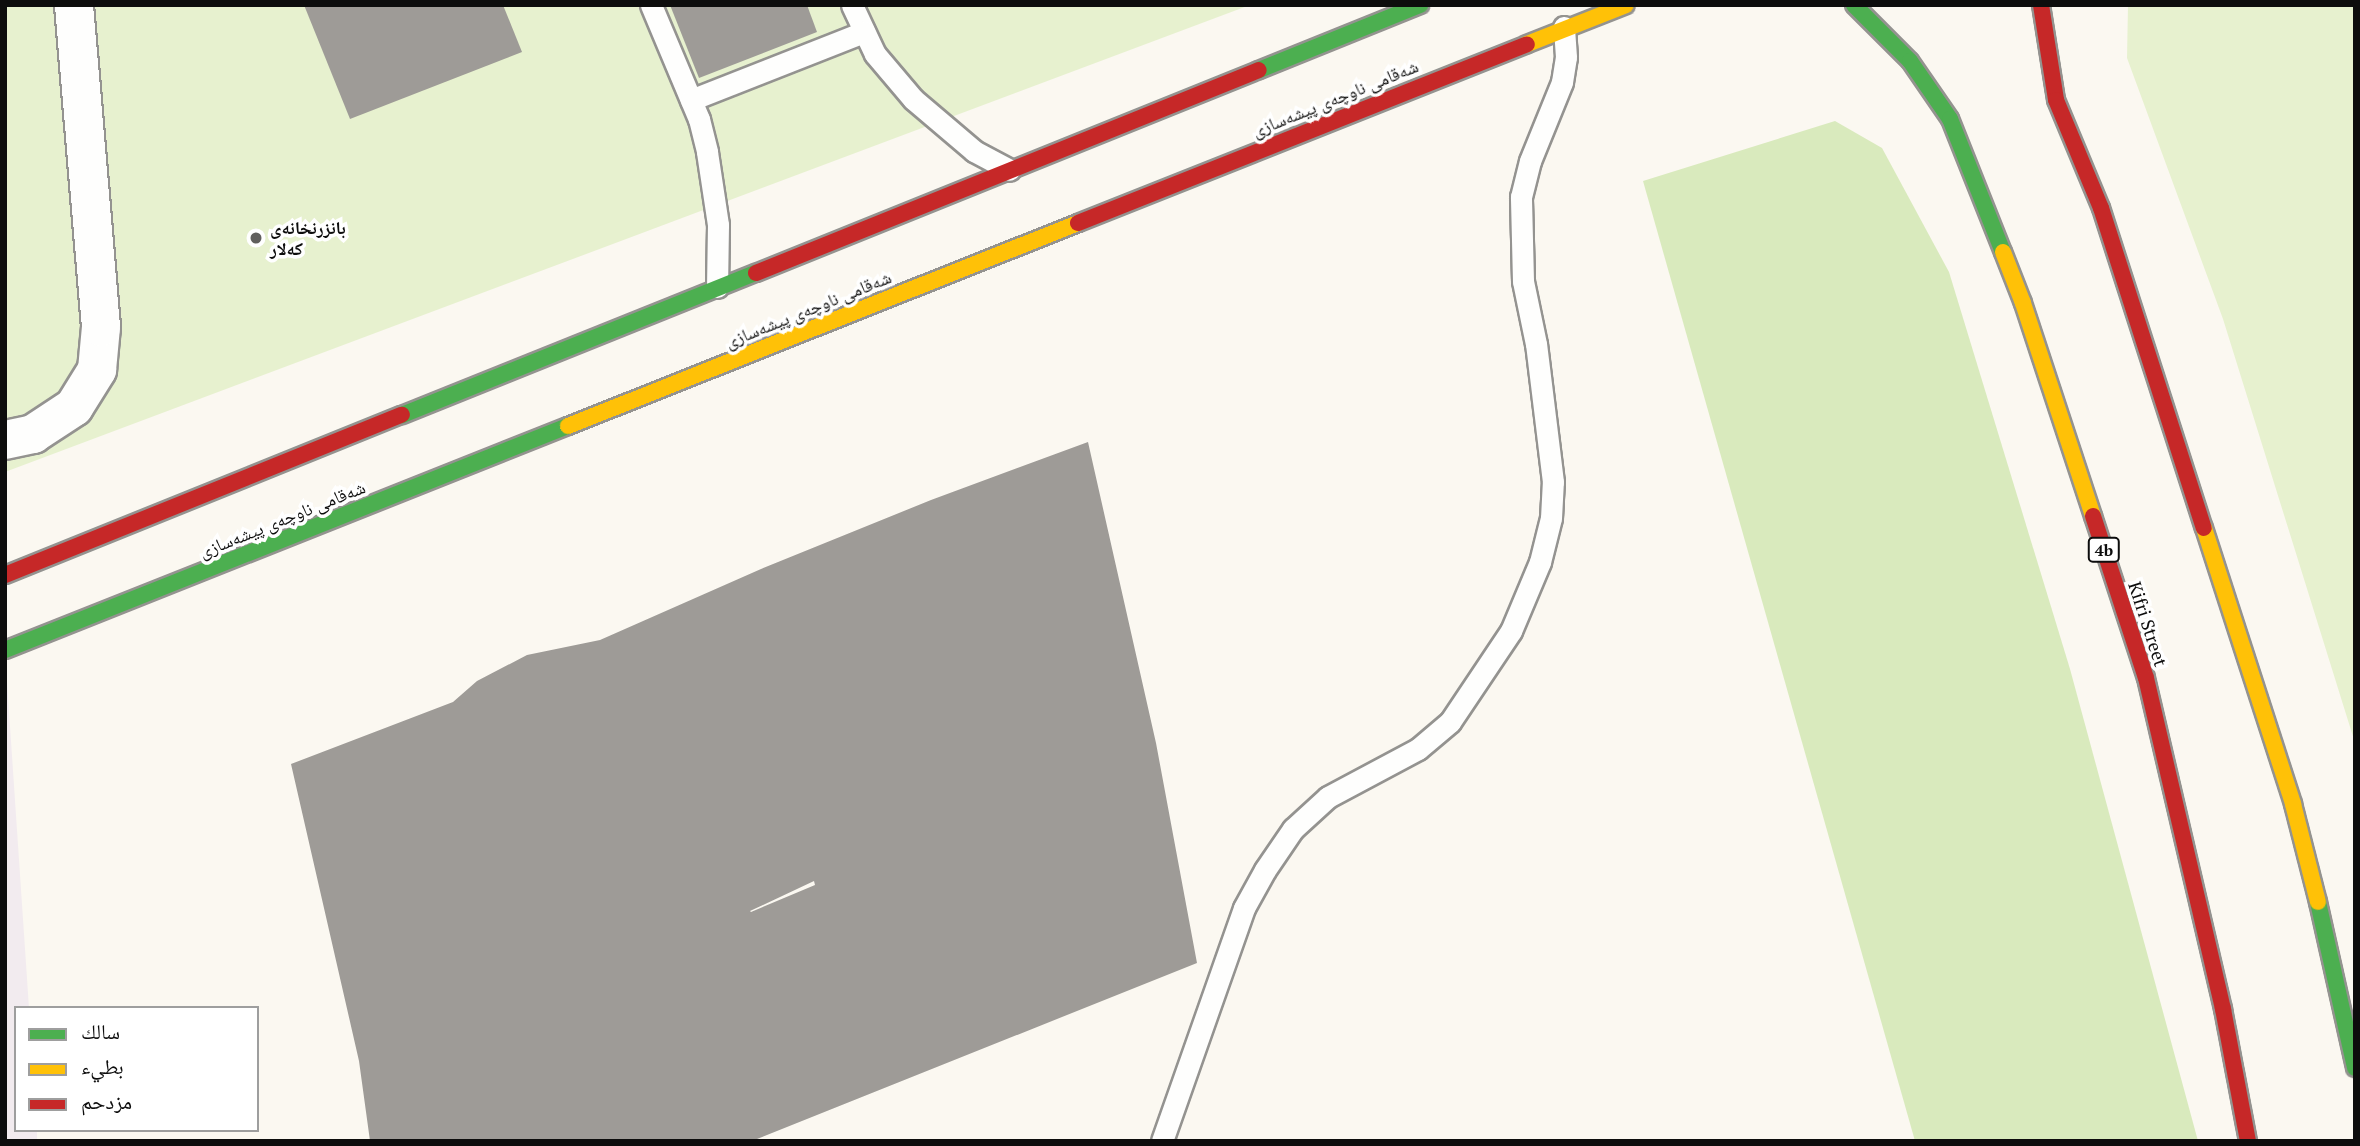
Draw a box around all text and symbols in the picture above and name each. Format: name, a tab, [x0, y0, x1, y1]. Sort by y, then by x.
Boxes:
street label: شەقامی ناوچەی پیشەسازی	[1249, 55, 1421, 141]
place label: بانزرنخانەی کەلار	[270, 217, 346, 260]
marker: بانزرنخانەی کەلار	[248, 230, 264, 246]
street label: شەقامی ناوچەی پیشەسازی	[722, 266, 894, 352]
street label: شەقامی ناوچەی پیشەسازی	[196, 476, 368, 562]
road number: 4b	[2086, 538, 2122, 562]
street label: Kifri Street	[2124, 579, 2172, 669]
legend	[14, 1006, 259, 1132]
text: سالك	[81, 1017, 120, 1045]
text: بطيء	[81, 1052, 124, 1080]
text: مزدحم	[81, 1087, 132, 1115]

